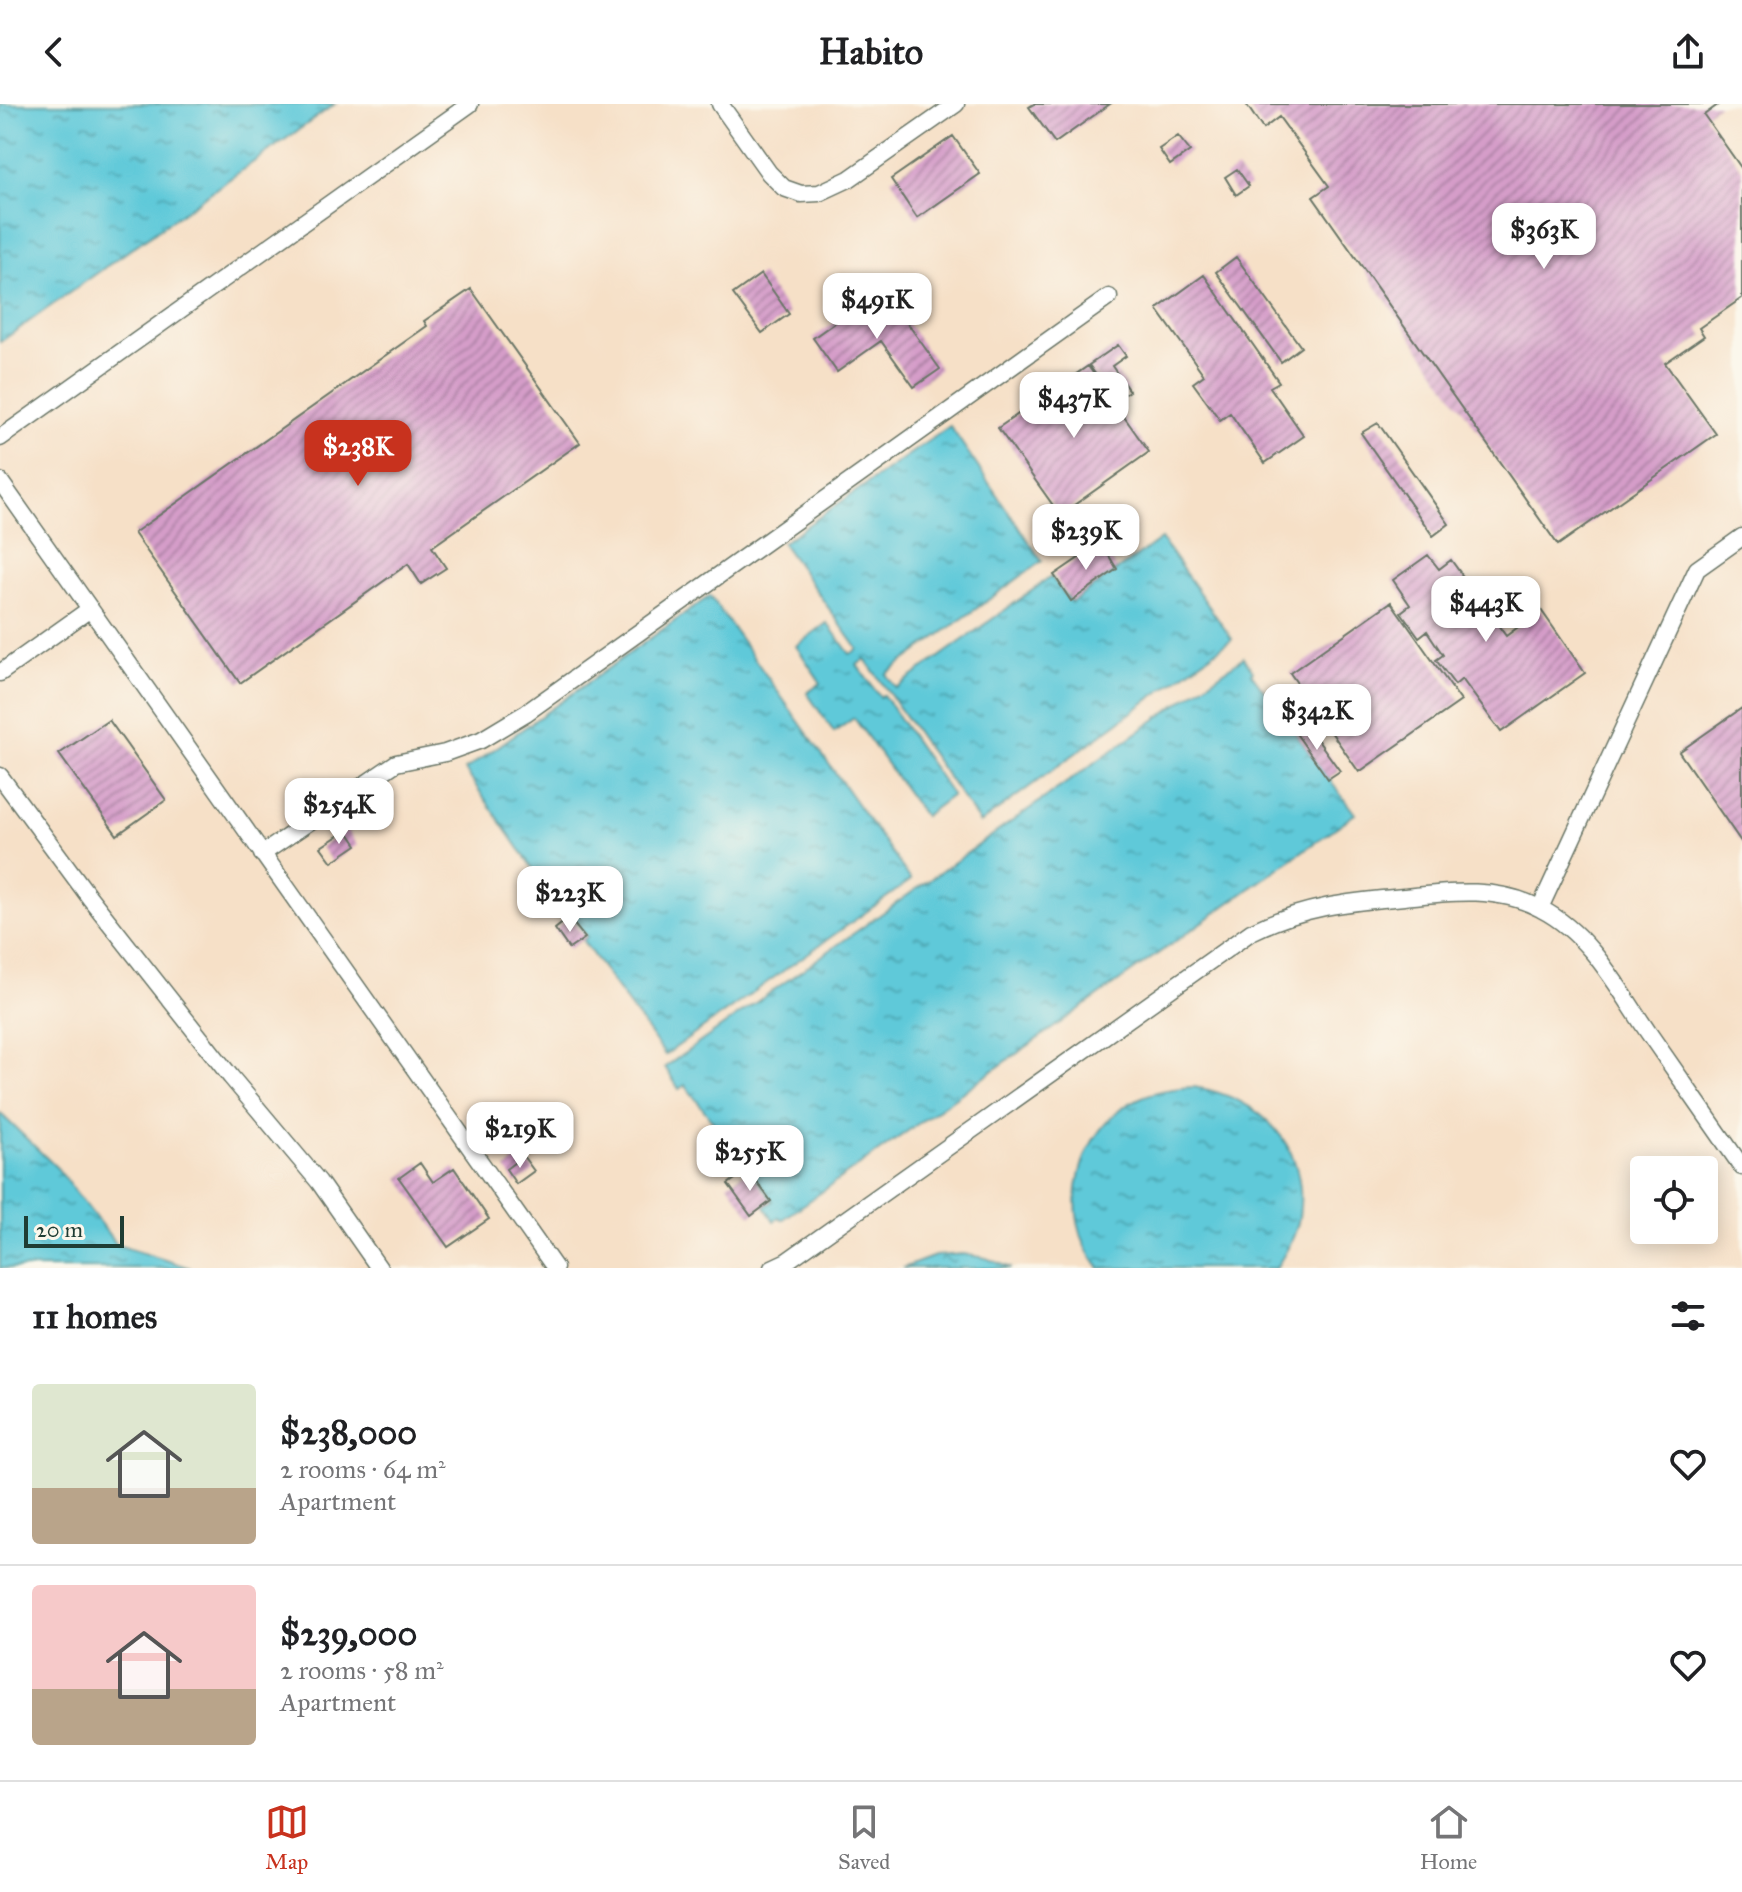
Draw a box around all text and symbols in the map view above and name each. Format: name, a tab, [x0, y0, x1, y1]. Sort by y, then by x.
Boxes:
icon: back	[32, 30, 76, 74]
text: Habito	[819, 30, 923, 74]
icon: share	[1666, 30, 1710, 74]
pin: $363K	[1488, 203, 1600, 271]
text: $363K	[1510, 213, 1578, 245]
pin: $491K	[821, 273, 933, 341]
text: $491K	[841, 283, 913, 315]
pin: $437K	[1018, 372, 1130, 440]
text: $437K	[1038, 382, 1110, 414]
pin: $238K	[302, 420, 414, 488]
text: $238K	[322, 430, 394, 462]
pin: $239K	[1030, 504, 1142, 572]
text: $239K	[1050, 514, 1122, 546]
pin: $443K	[1430, 576, 1542, 644]
text: $443K	[1449, 586, 1523, 618]
pin: $342K	[1261, 684, 1373, 752]
text: $342K	[1281, 694, 1353, 726]
pin: $254K	[283, 778, 395, 846]
text: $254K	[303, 788, 375, 820]
pin: $223K	[514, 866, 626, 934]
text: $223K	[535, 876, 605, 908]
pin: $219K	[464, 1102, 576, 1170]
text: $219K	[485, 1112, 555, 1144]
pin: $255K	[694, 1125, 806, 1193]
text: $255K	[715, 1135, 785, 1167]
map controls	[1630, 1156, 1718, 1244]
button: locate	[1630, 1156, 1718, 1244]
scale bar	[24, 1212, 124, 1248]
text: 20 m	[36, 1216, 83, 1243]
icon: filters	[1666, 1294, 1710, 1338]
text: 11 homes	[32, 1296, 157, 1337]
text: $238,000	[280, 1412, 417, 1453]
icon: home	[96, 1416, 192, 1512]
icon: heart	[1666, 1442, 1710, 1486]
text: 2 rooms · 64 m²	[280, 1453, 446, 1485]
text: Apartment	[280, 1485, 396, 1517]
text: $239,000	[280, 1613, 417, 1654]
icon: home	[96, 1617, 192, 1713]
icon: heart	[1666, 1643, 1710, 1687]
text: 2 rooms · 58 m²	[280, 1654, 444, 1686]
text: Apartment	[280, 1686, 396, 1718]
tab: Map	[265, 1800, 309, 1875]
tab: Saved	[838, 1800, 890, 1875]
tab: Home	[1420, 1800, 1477, 1875]

